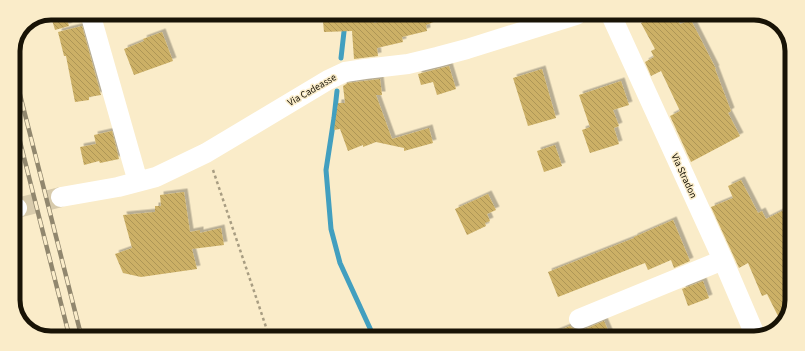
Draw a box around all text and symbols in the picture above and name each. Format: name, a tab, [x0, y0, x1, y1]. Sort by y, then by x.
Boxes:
street label: Via Cadeasse	[285, 70, 339, 110]
street label: Via Stradon	[668, 151, 700, 201]

